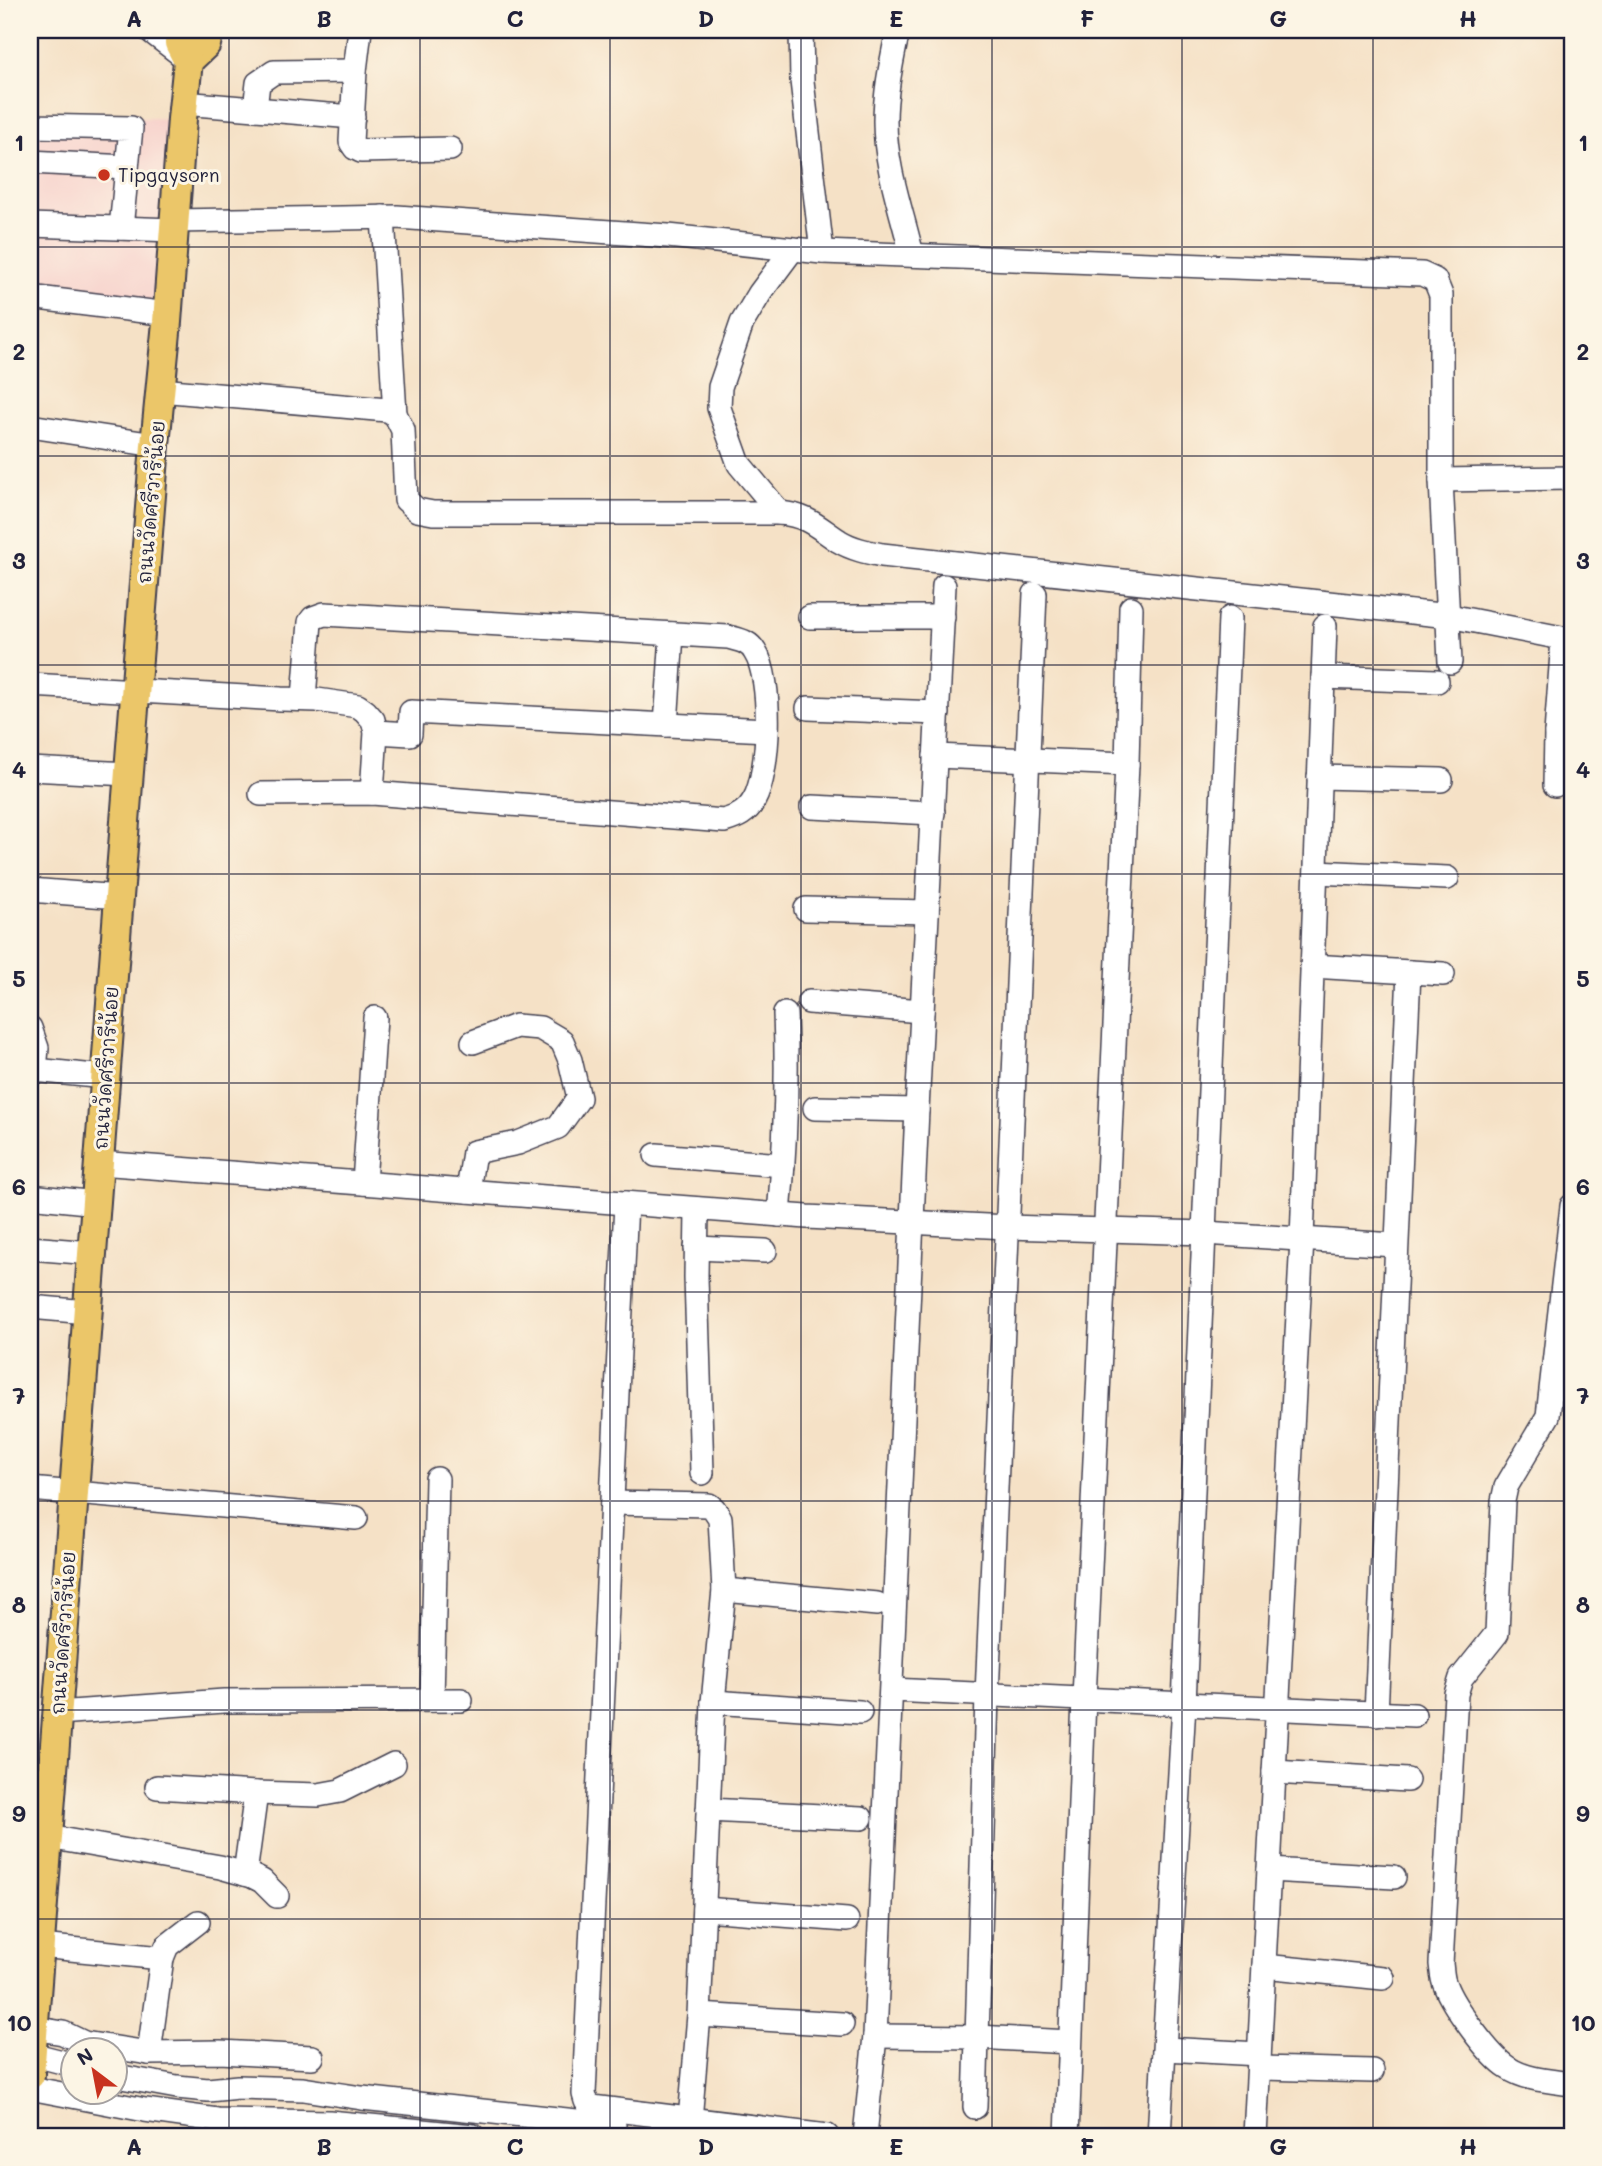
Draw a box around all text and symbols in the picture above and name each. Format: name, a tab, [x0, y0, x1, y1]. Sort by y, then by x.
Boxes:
text: A	[126, 3, 142, 33]
text: B	[316, 3, 332, 33]
text: C	[506, 3, 524, 33]
text: D	[698, 3, 714, 33]
text: E	[889, 3, 903, 33]
text: F	[1080, 3, 1094, 33]
text: G	[1269, 3, 1287, 33]
text: H	[1459, 3, 1477, 33]
text: 1	[14, 127, 24, 157]
text: 1	[1578, 127, 1588, 157]
place label: Tipgaysorn	[118, 162, 219, 187]
marker: Tipgaysorn	[96, 167, 112, 183]
text: 2	[13, 336, 25, 366]
text: 2	[1577, 336, 1589, 366]
street label: ถนนวัดศรีวารีน้อย	[131, 419, 170, 585]
text: 3	[12, 545, 26, 575]
text: 3	[1576, 545, 1590, 575]
text: 4	[12, 754, 26, 784]
text: 4	[1576, 754, 1590, 784]
text: 5	[12, 963, 26, 993]
text: 5	[1576, 963, 1590, 993]
street label: ถนนวัดศรีวารีน้อย	[87, 985, 124, 1151]
text: 6	[12, 1171, 26, 1201]
text: 6	[1576, 1171, 1590, 1201]
text: 7	[13, 1380, 26, 1410]
text: 7	[1577, 1380, 1590, 1410]
street label: ถนนวัดศรีวารีน้อย	[44, 1550, 81, 1716]
text: 8	[12, 1589, 26, 1619]
text: 8	[1576, 1589, 1590, 1619]
text: 9	[12, 1798, 26, 1828]
text: 9	[1576, 1798, 1590, 1828]
text: 10	[7, 2007, 32, 2037]
text: 10	[1571, 2007, 1596, 2037]
north arrow	[60, 2036, 130, 2106]
text: N	[72, 2042, 97, 2071]
text: A	[126, 2131, 142, 2161]
text: B	[316, 2131, 332, 2161]
text: C	[506, 2131, 524, 2161]
text: D	[698, 2131, 714, 2161]
text: E	[889, 2131, 903, 2161]
text: F	[1080, 2131, 1094, 2161]
text: G	[1269, 2131, 1287, 2161]
text: H	[1459, 2131, 1477, 2161]

